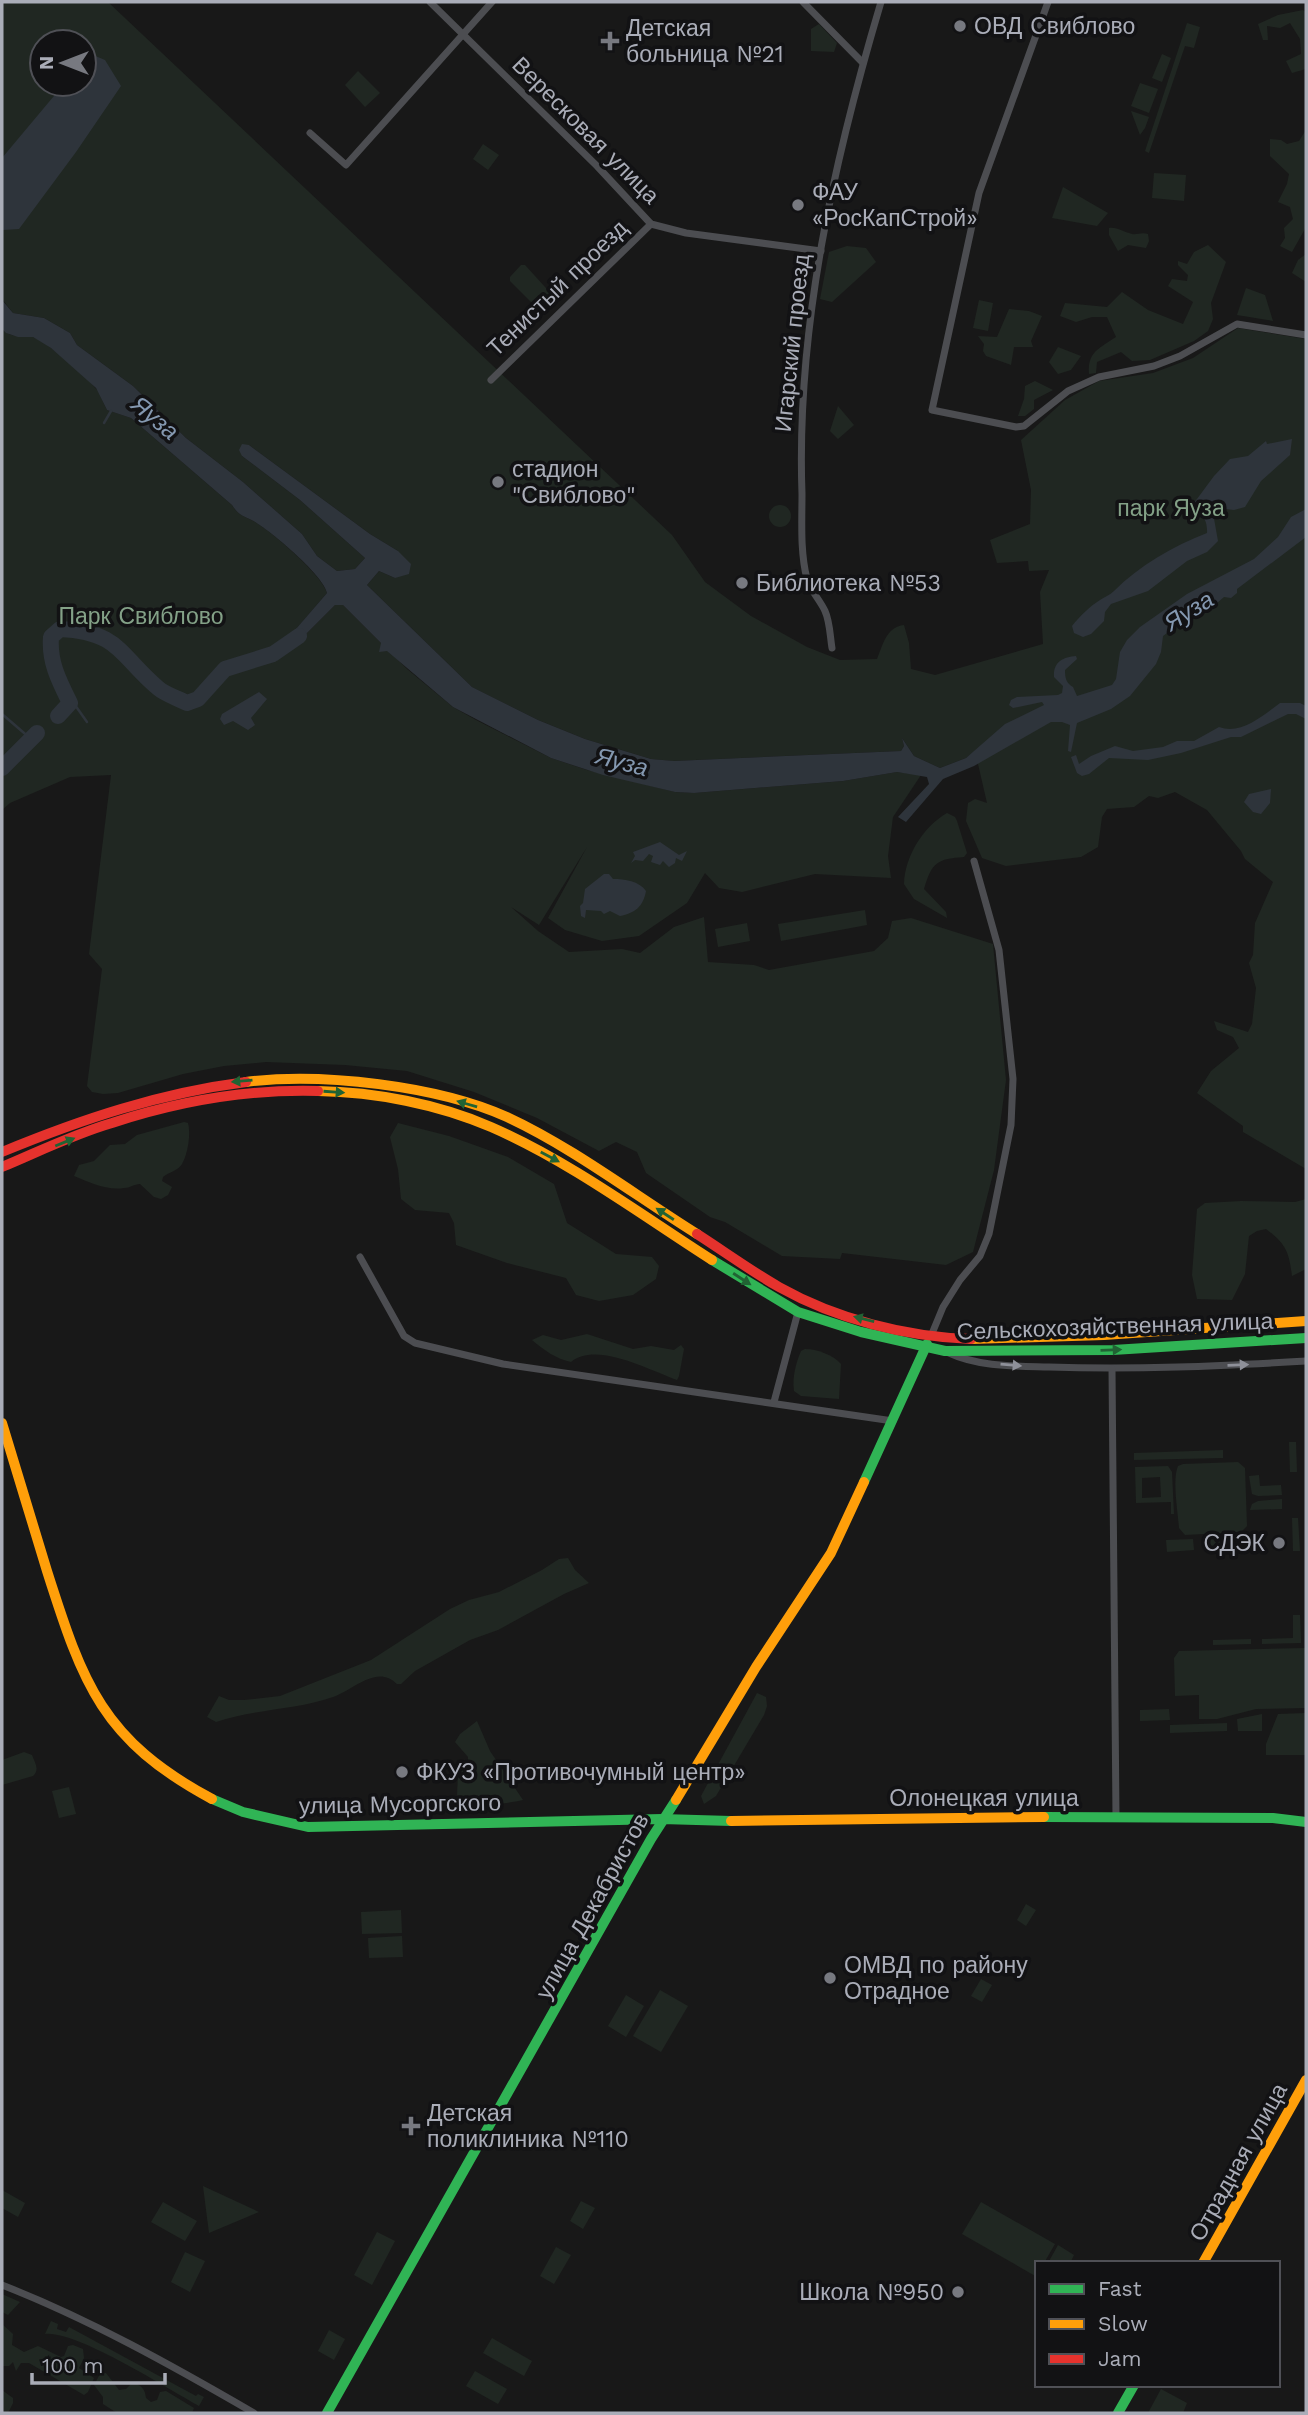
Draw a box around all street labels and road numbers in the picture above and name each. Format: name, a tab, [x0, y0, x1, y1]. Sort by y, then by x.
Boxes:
street label: Вересковая улица	[507, 51, 665, 210]
street label: Тенистый проезд	[482, 214, 633, 362]
street label: Игарский проезд	[770, 252, 815, 433]
street label: Сельскохозяйственная улица	[956, 1307, 1274, 1346]
street label: Олонецкая улица	[889, 1785, 1079, 1812]
street label: улица Мусоргского	[299, 1789, 501, 1820]
street label: улица Декабристов	[530, 1809, 655, 2004]
street label: Отрадная улица	[1184, 2078, 1293, 2246]

